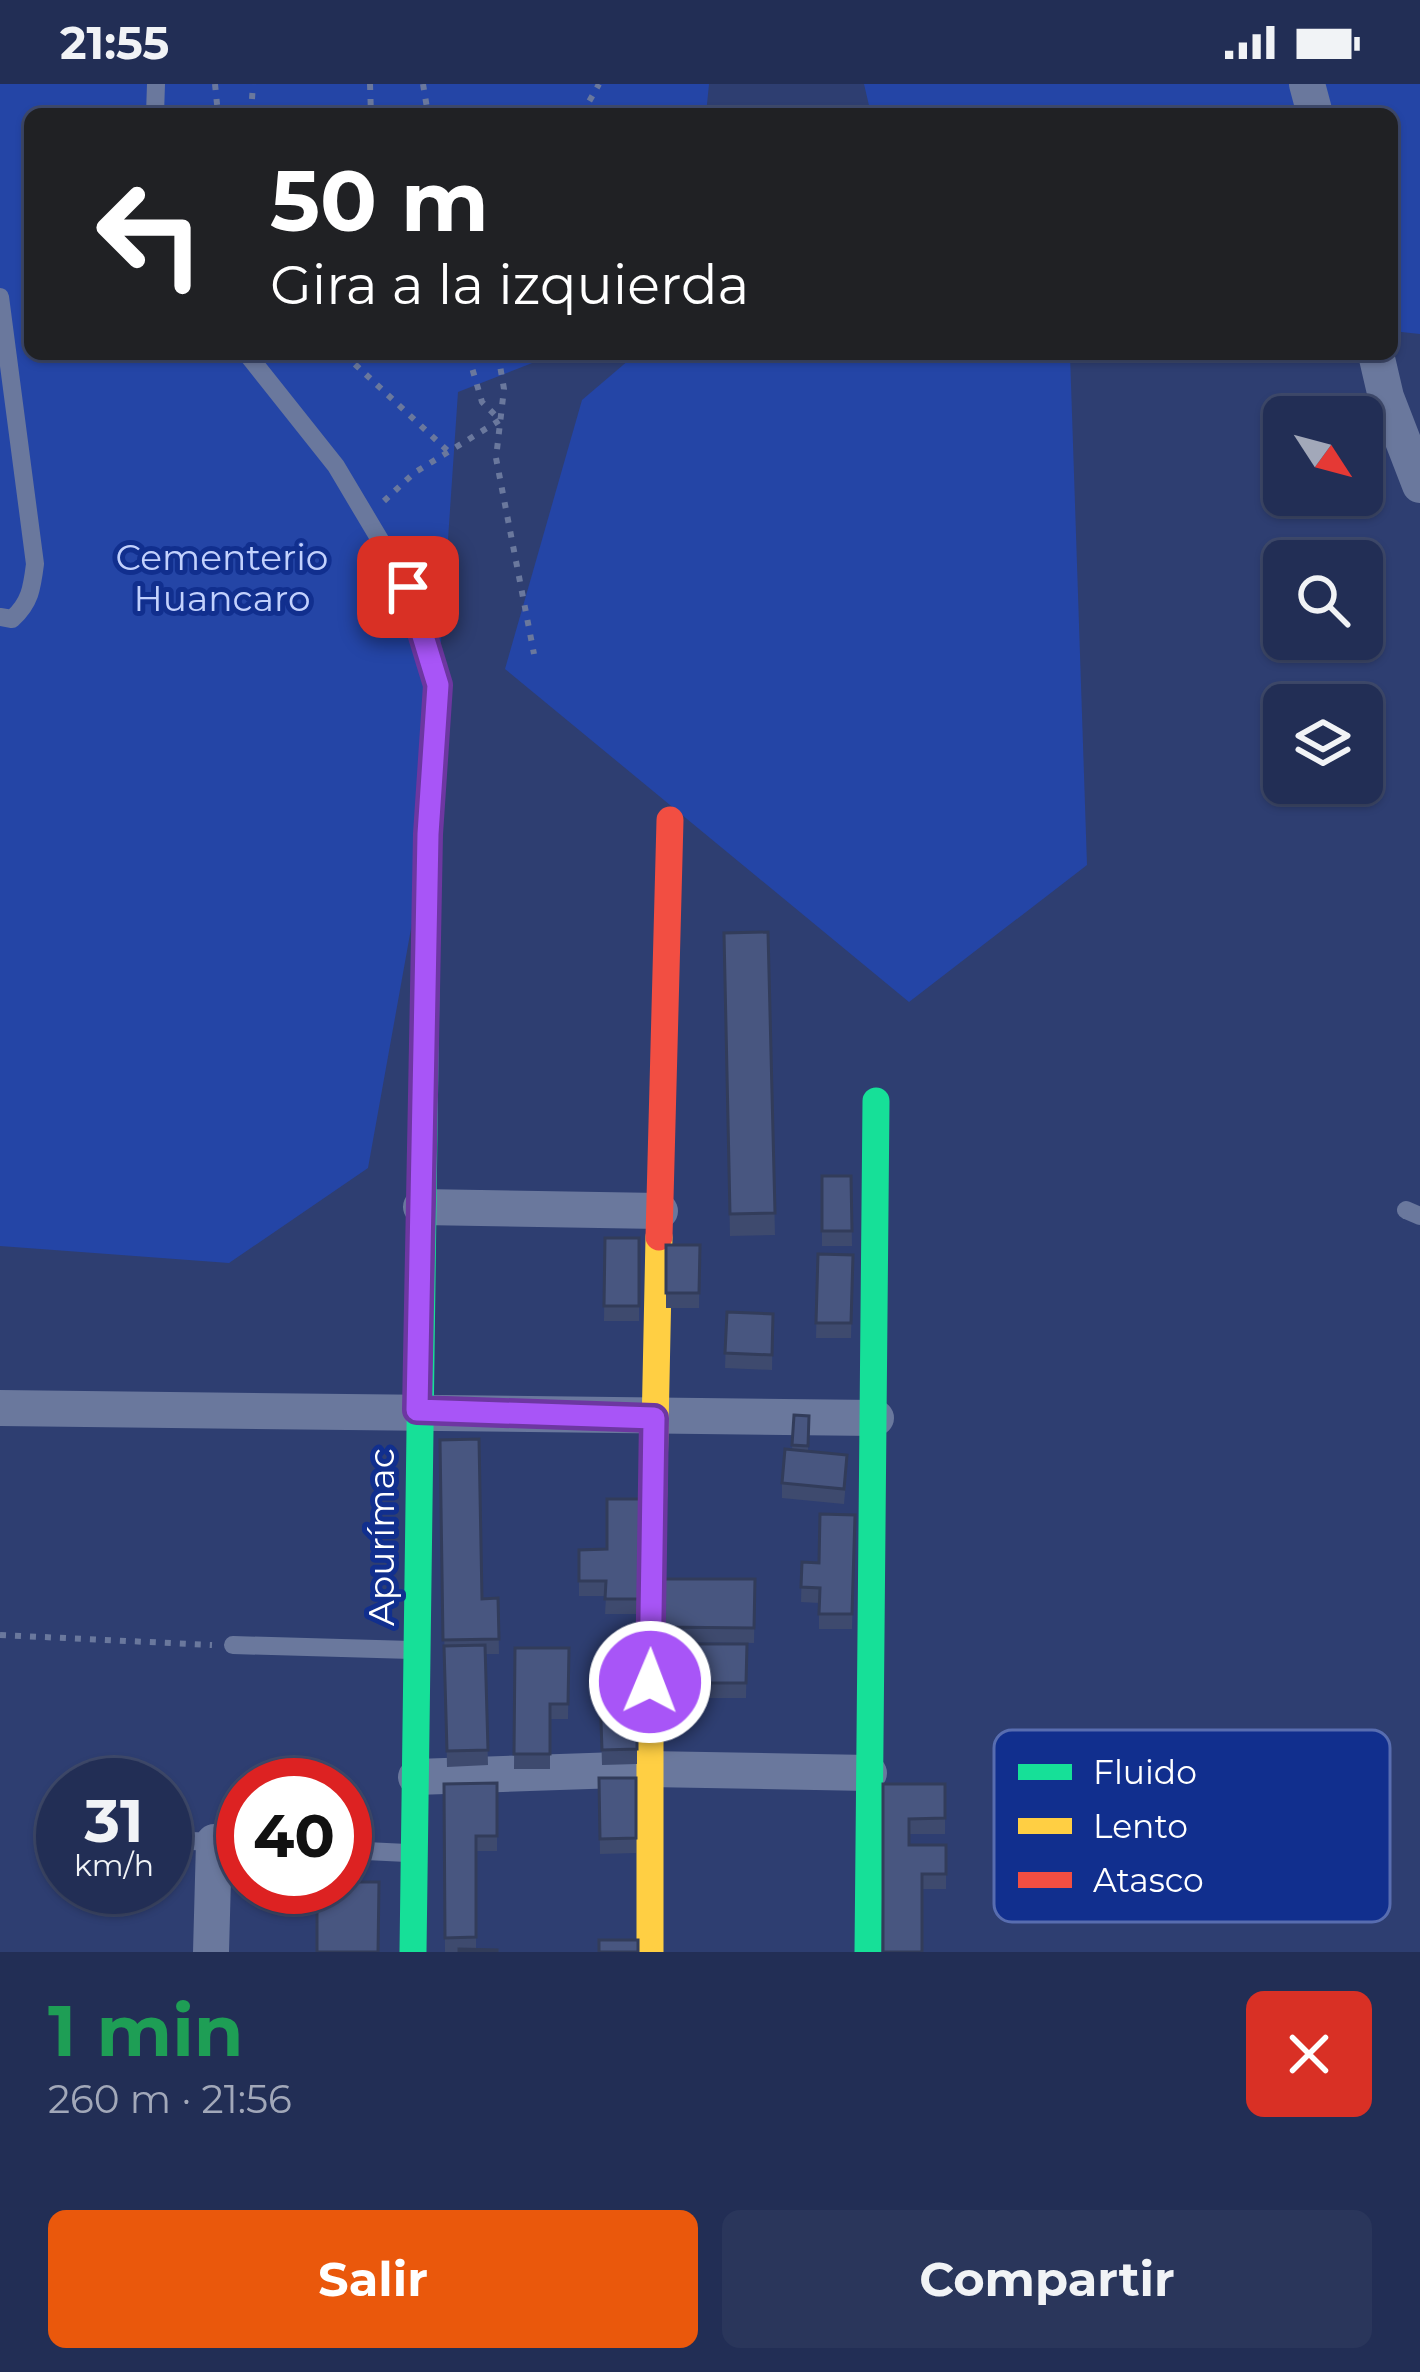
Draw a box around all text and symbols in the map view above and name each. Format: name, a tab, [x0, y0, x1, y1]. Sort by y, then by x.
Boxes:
text: 21:55	[60, 15, 169, 70]
text: 50 m	[270, 150, 489, 252]
icon: left	[72, 156, 228, 312]
text: Gira a la izquierda	[270, 252, 749, 318]
north arrow	[1263, 396, 1383, 516]
map controls	[1263, 396, 1383, 804]
park label: Cementerio Huancaro	[116, 535, 328, 620]
pin	[357, 536, 459, 638]
button: search	[1263, 540, 1383, 660]
icon: arrive	[375, 554, 441, 620]
button: layers	[1263, 684, 1383, 804]
street label: Apurímac	[359, 1448, 403, 1626]
position arrow	[587, 1619, 713, 1745]
legend	[994, 1730, 1390, 1922]
text: Fluido	[1093, 1752, 1197, 1792]
speed limit sign: 40	[216, 1758, 372, 1914]
text: 31	[84, 1784, 144, 1857]
text: Lento	[1093, 1806, 1188, 1846]
text: km/h	[74, 1847, 154, 1884]
text: Atasco	[1093, 1860, 1204, 1900]
text: 1 min	[48, 1986, 244, 2074]
button: close	[1246, 1991, 1372, 2117]
text: 260 m · 21:56	[48, 2075, 292, 2123]
button: Salir	[48, 2210, 698, 2348]
button: Compartir	[722, 2210, 1372, 2348]

